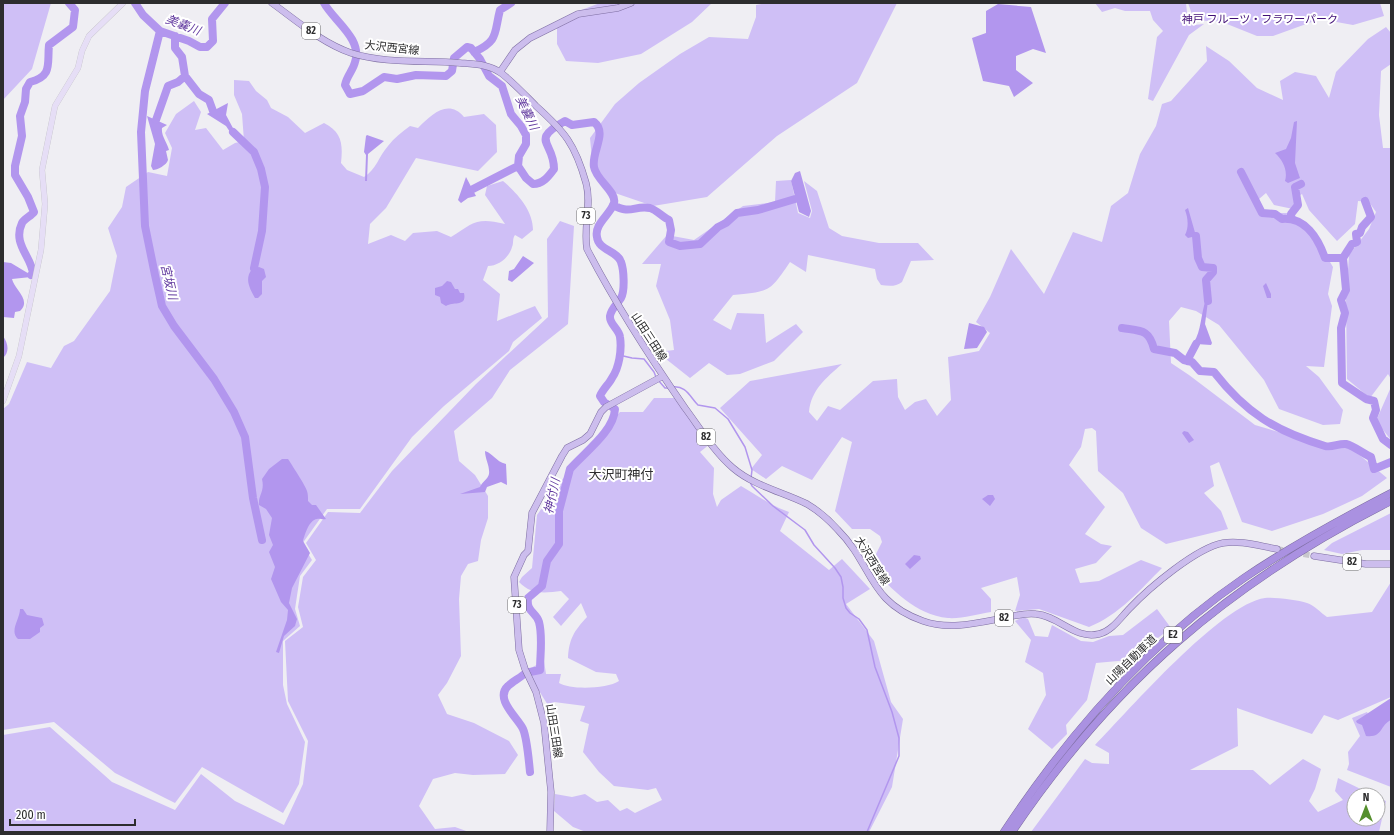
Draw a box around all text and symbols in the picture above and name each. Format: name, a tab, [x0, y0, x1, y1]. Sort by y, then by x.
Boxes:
water label: 美嚢川	[164, 12, 204, 39]
park label: 神戸 フルーツ・フラワーパーク	[1182, 13, 1338, 26]
road number: 82	[302, 23, 320, 39]
street label: 大沢西宮線	[364, 39, 420, 57]
water label: 美嚢川	[513, 94, 542, 134]
road number: 73	[577, 208, 595, 224]
water label: 宮坂川	[158, 263, 180, 303]
street label: 山田三田線	[629, 310, 669, 364]
road number: 82	[697, 429, 715, 445]
district label: 大沢町神付	[588, 467, 654, 482]
water label: 神付川	[541, 475, 563, 515]
street label: 大沢西宮線	[852, 534, 892, 588]
road number: 82	[1343, 554, 1361, 570]
road number: 73	[508, 597, 526, 613]
road number: 82	[995, 610, 1013, 626]
road number: E2	[1164, 627, 1182, 643]
street label: 山陽自動車道	[1103, 632, 1159, 688]
street label: 山田三田線	[543, 703, 565, 759]
north arrow	[1346, 787, 1386, 827]
text: N	[1363, 791, 1369, 804]
scale bar	[10, 801, 135, 827]
text: 200 m	[16, 808, 46, 822]

